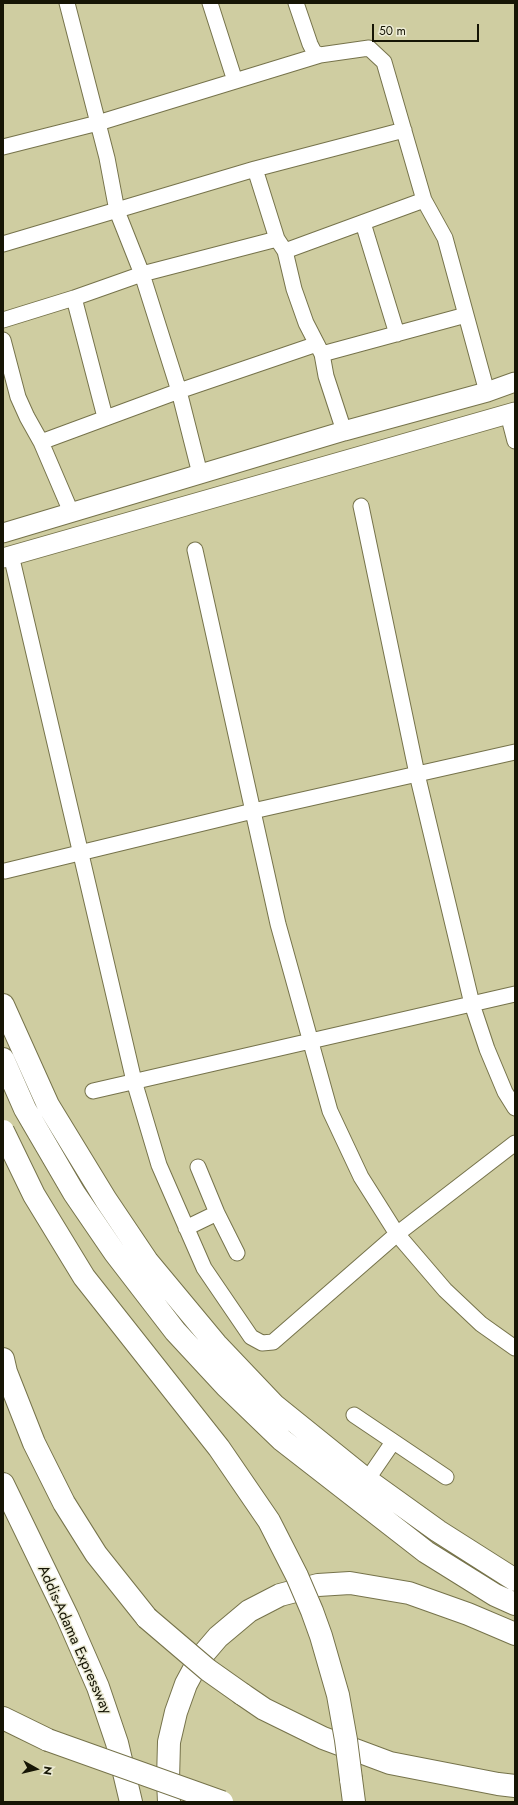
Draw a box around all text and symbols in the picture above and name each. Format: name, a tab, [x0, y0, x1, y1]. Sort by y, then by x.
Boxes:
scale bar	[374, 16, 481, 42]
text: 50 m	[379, 22, 406, 40]
street label: Addis-Adama Expressway	[33, 1563, 115, 1717]
north arrow	[16, 1749, 56, 1789]
text: N	[39, 1765, 56, 1776]

